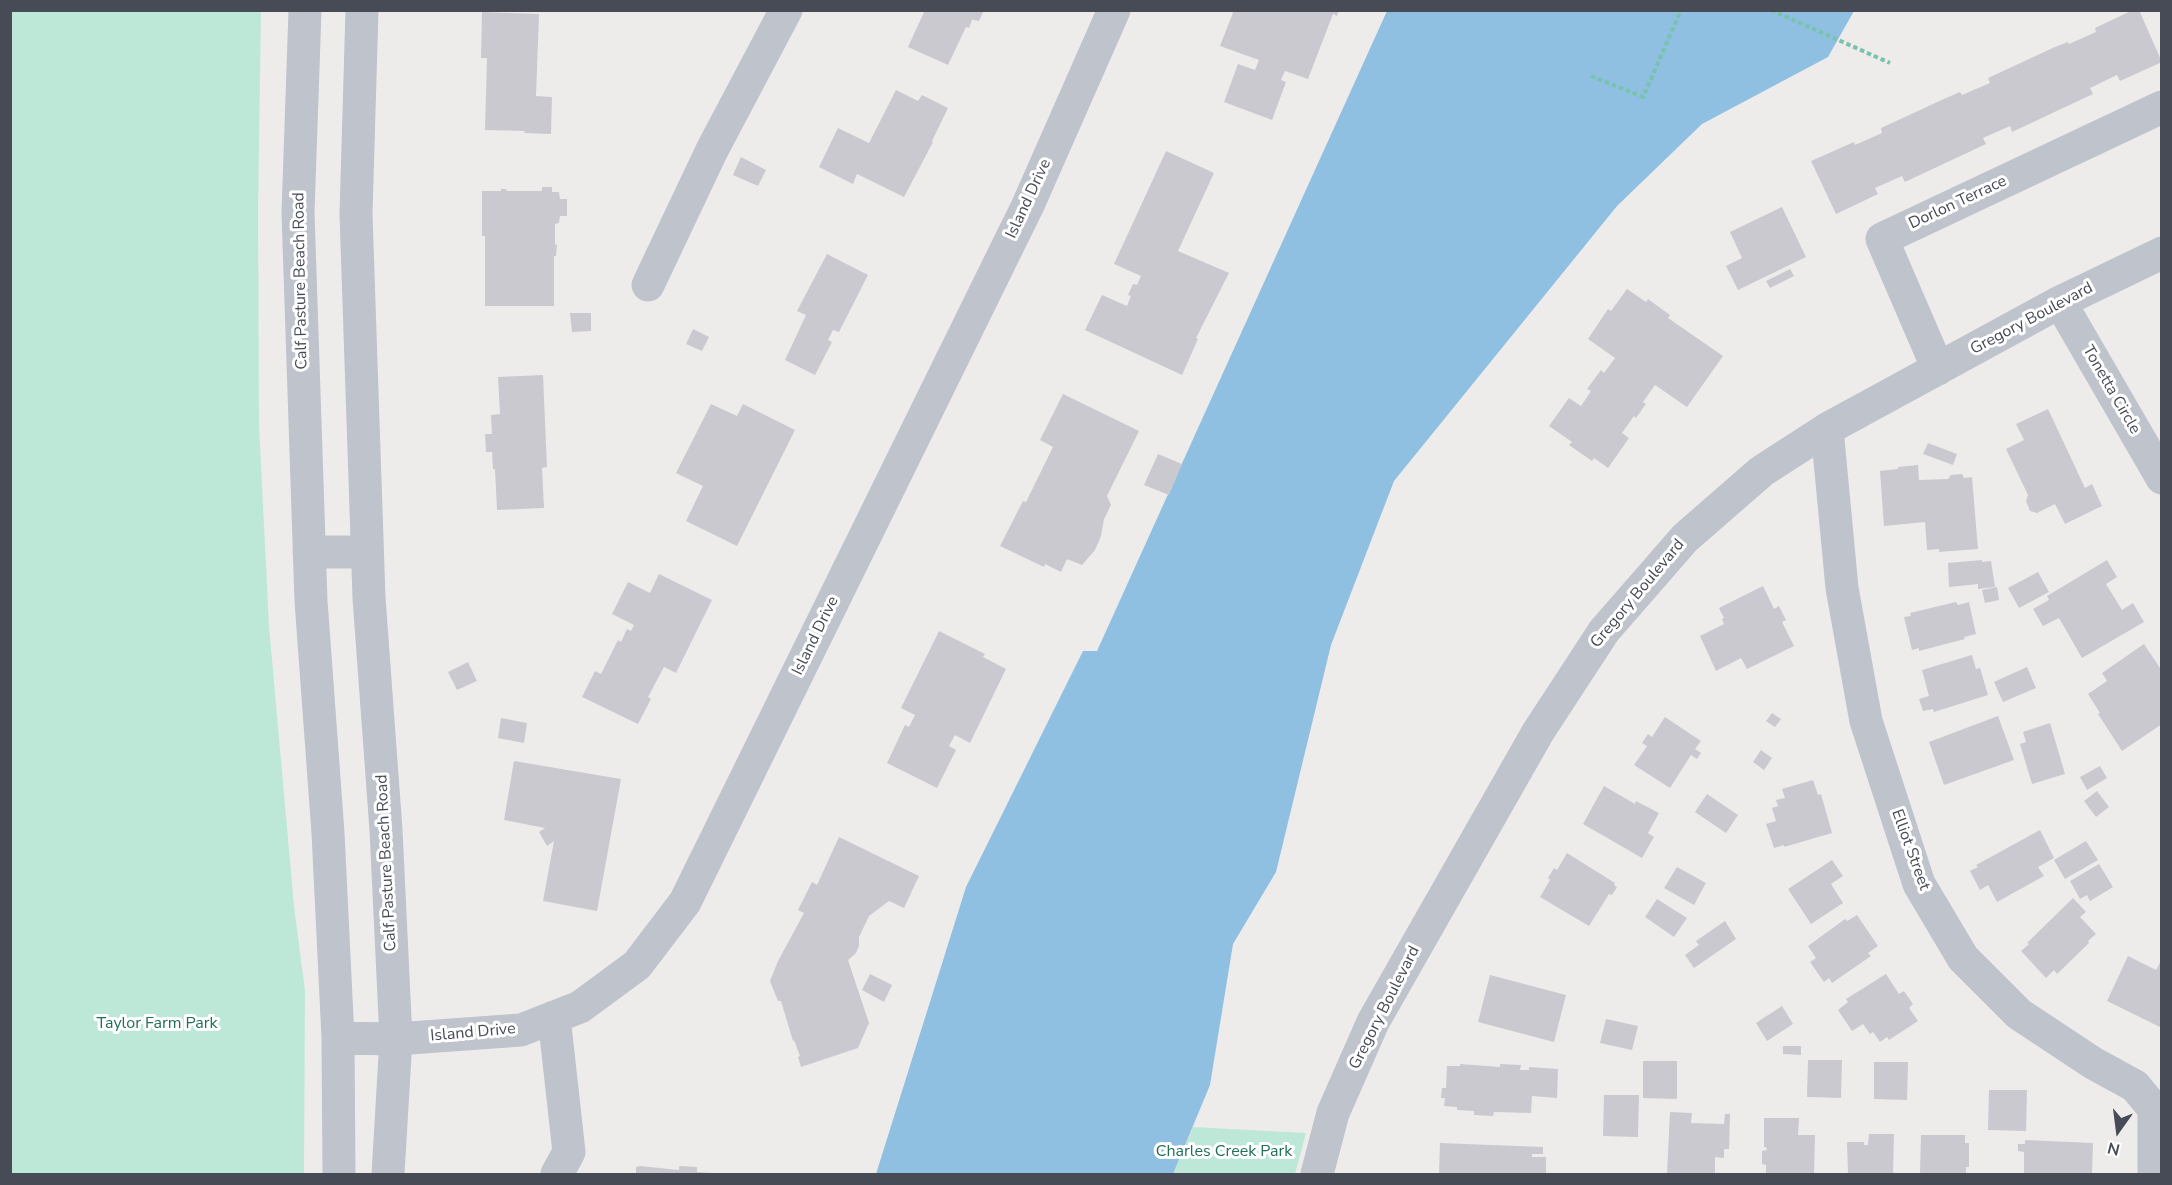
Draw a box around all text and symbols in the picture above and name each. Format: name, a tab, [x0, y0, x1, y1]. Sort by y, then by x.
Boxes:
street label: Island Drive	[1002, 156, 1056, 242]
street label: Dorlon Terrace	[1906, 172, 2010, 234]
street label: Calf Pasture Beach Road	[290, 192, 312, 370]
street label: Gregory Boulevard	[1968, 279, 2096, 359]
street label: Tonetta Circle	[2078, 342, 2144, 438]
street label: Gregory Boulevard	[1587, 536, 1689, 652]
street label: Island Drive	[789, 593, 843, 679]
street label: Calf Pasture Beach Road	[373, 774, 401, 952]
street label: Elliot Street	[1886, 807, 1934, 893]
street label: Gregory Boulevard	[1346, 943, 1424, 1073]
park label: Taylor Farm Park	[97, 1014, 217, 1034]
street label: Island Drive	[430, 1020, 516, 1046]
north arrow	[2088, 1101, 2148, 1161]
text: N	[2105, 1136, 2122, 1161]
park label: Charles Creek Park	[1156, 1142, 1292, 1162]

